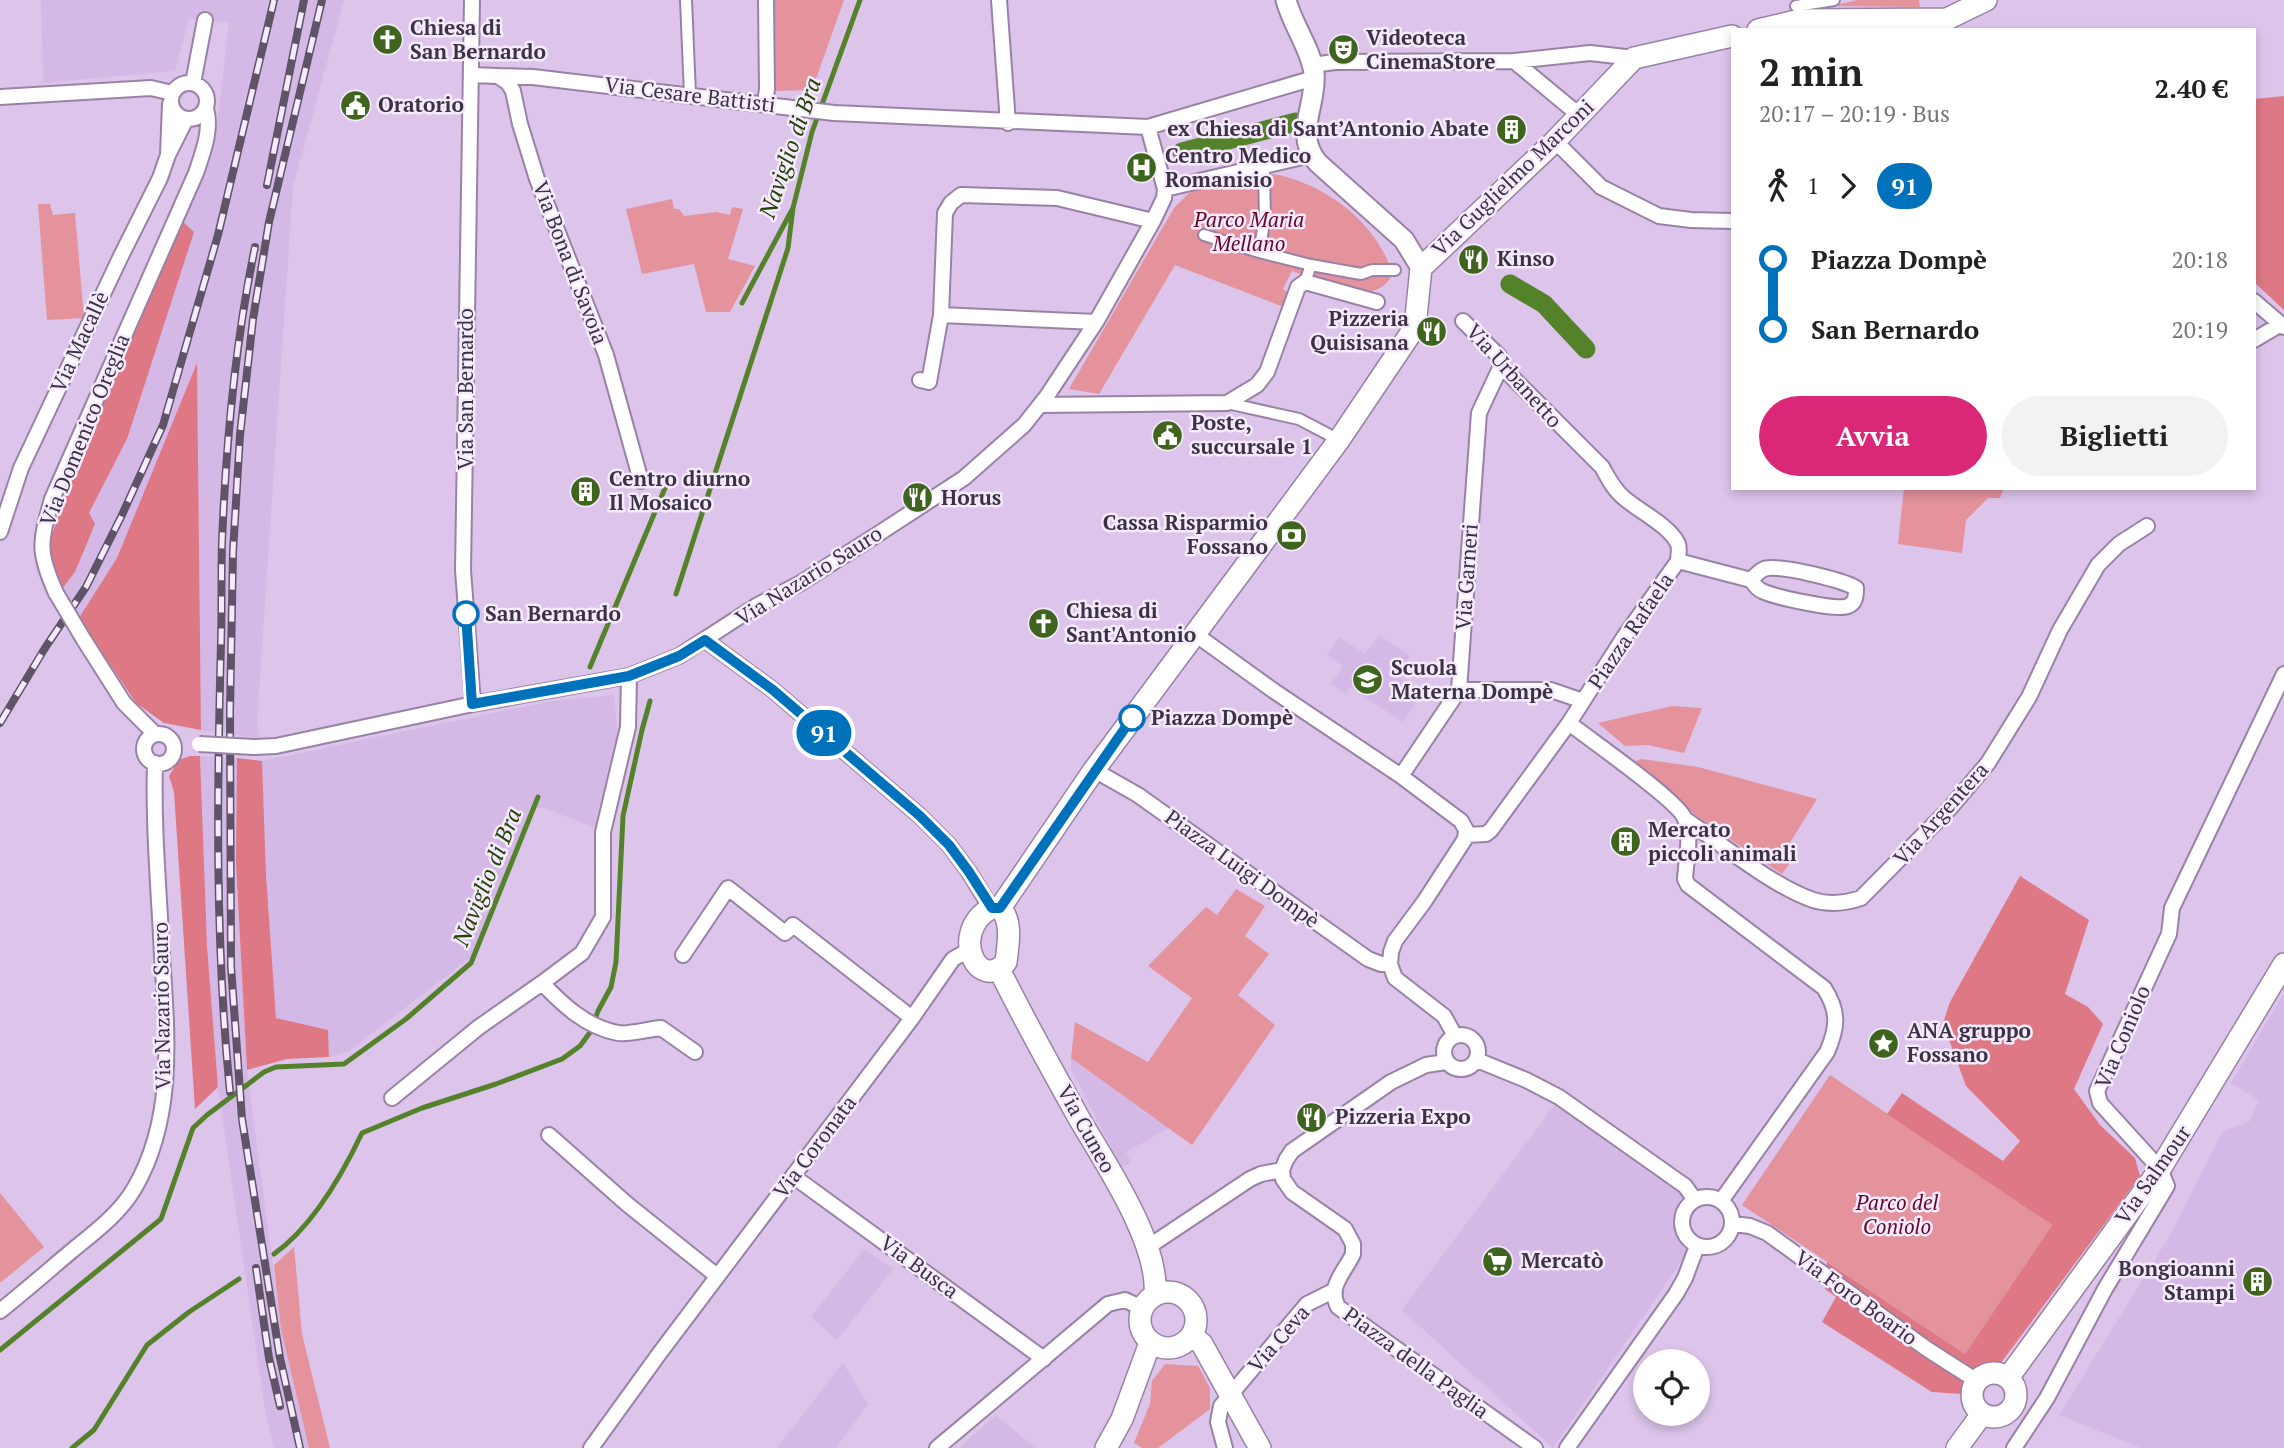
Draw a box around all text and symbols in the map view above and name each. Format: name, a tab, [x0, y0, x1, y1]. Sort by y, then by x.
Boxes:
place label: Chiesa di San Bernardo	[410, 13, 546, 65]
church icon: Chiesa di San Bernardo	[370, 23, 404, 57]
place label: Videoteca CinemaStore	[1366, 23, 1495, 75]
theatre icon: Videoteca CinemaStore	[1326, 33, 1360, 67]
text: 2 min	[1759, 47, 1863, 97]
street label: Via Cesare Battisti	[603, 70, 777, 118]
text: 2.40 €	[2155, 71, 2228, 105]
water label: Naviglio di Bra	[751, 74, 828, 223]
public building icon: Oratorio	[338, 88, 372, 122]
place label: Oratorio	[378, 90, 464, 118]
street label: Via Guglielmo Marconi	[1425, 93, 1599, 262]
text: 20:17 – 20:19 · Bus	[1759, 98, 1950, 129]
building icon: ex Chiesa di Sant’Antonio Abate	[1495, 112, 1529, 146]
place label: ex Chiesa di Sant’Antonio Abate	[1167, 114, 1489, 142]
place label: Centro Medico Romanisio	[1165, 141, 1311, 193]
hospital icon: Centro Medico Romanisio	[1125, 151, 1159, 185]
icon: walk	[1759, 167, 1797, 205]
icon: forward	[1829, 167, 1867, 205]
text: 1	[1807, 170, 1819, 201]
text: 91	[1891, 170, 1918, 202]
street label: Via Bona di Savoia	[527, 177, 615, 349]
park label: Parco Maria Mellano	[1193, 205, 1304, 257]
restaurant icon: Kinso	[1457, 242, 1491, 276]
text: Piazza Dompè	[1811, 242, 1987, 276]
place label: Kinso	[1497, 244, 1554, 272]
text: 20:18	[2171, 244, 2228, 275]
street label: Via Macallè	[43, 286, 115, 397]
place label: Pizzeria Quisisana	[1310, 304, 1409, 356]
street label: Via San Bernardo	[451, 308, 479, 470]
text: San Bernardo	[1811, 312, 1979, 346]
restaurant icon: Pizzeria Quisisana	[1415, 314, 1449, 348]
text: 20:19	[2171, 314, 2228, 345]
street label: Via Urbanetto	[1461, 317, 1569, 433]
street label: Via Domenico Oreglia	[33, 329, 136, 530]
button: Avvia	[1759, 396, 1987, 476]
button: Biglietti	[2001, 396, 2228, 476]
place label: Poste, succursale 1	[1191, 408, 1313, 460]
public building icon: Poste, succursale 1	[1151, 418, 1185, 452]
place label: Centro diurno Il Mosaico	[609, 464, 750, 516]
building icon: Centro diurno Il Mosaico	[569, 474, 603, 508]
restaurant icon: Horus	[901, 481, 935, 515]
place label: Horus	[941, 483, 1001, 511]
place label: Cassa Risparmio Fossano	[1103, 508, 1268, 560]
bank icon: Cassa Risparmio Fossano	[1274, 518, 1308, 552]
street label: Via Nazario Sauro	[730, 519, 887, 632]
street label: Via Garneri	[1448, 523, 1484, 631]
street label: Piazza Rafaela	[1581, 567, 1680, 694]
place label: Chiesa di Sant'Antonio	[1066, 596, 1196, 648]
place label: San Bernardo	[485, 599, 621, 627]
marker: San Bernardo	[453, 601, 479, 627]
church icon: Chiesa di Sant'Antonio	[1026, 606, 1060, 640]
place label: Scuola Materna Dompè	[1391, 653, 1553, 705]
school or university icon: Scuola Materna Dompè	[1351, 663, 1385, 697]
place label: Piazza Dompè	[1151, 703, 1293, 731]
marker: Piazza Dompè	[1119, 705, 1145, 731]
line badge: 91	[792, 710, 856, 756]
text: 91	[810, 717, 838, 749]
street label: Via Argentera	[1887, 756, 1994, 871]
water label: Naviglio di Bra	[444, 803, 528, 951]
street label: Piazza Luigi Dompè	[1160, 803, 1325, 934]
place label: Mercato piccoli animali	[1648, 815, 1797, 867]
building icon: Mercato piccoli animali	[1608, 825, 1642, 859]
street label: Via Nazario Sauro	[146, 922, 176, 1090]
street label: Via Coniolo	[2088, 981, 2156, 1092]
place label: ANA gruppo Fossano	[1907, 1016, 2031, 1068]
place icon: ANA gruppo Fossano	[1867, 1026, 1901, 1060]
street label: Via Cuneo	[1051, 1079, 1123, 1178]
street label: Via Coronata	[766, 1089, 862, 1204]
restaurant icon: Pizzeria Expo	[1295, 1100, 1329, 1134]
place label: Pizzeria Expo	[1335, 1102, 1471, 1130]
street label: Via Salmour	[2108, 1120, 2196, 1229]
park label: Parco del Coniolo	[1855, 1188, 1939, 1240]
street label: Via Busca	[875, 1228, 965, 1304]
street label: Via Foro Boario	[1790, 1243, 1924, 1351]
supermarket icon: Mercatò	[1481, 1244, 1515, 1278]
place label: Mercatò	[1521, 1246, 1604, 1274]
place label: Bongioanni Stampi	[2118, 1254, 2235, 1306]
building icon: Bongioanni Stampi	[2241, 1264, 2275, 1298]
street label: Via Ceva	[1241, 1298, 1316, 1378]
street label: Piazza della Paglia	[1338, 1300, 1495, 1425]
map controls	[1633, 1349, 1710, 1426]
button: locate	[1633, 1349, 1710, 1426]

